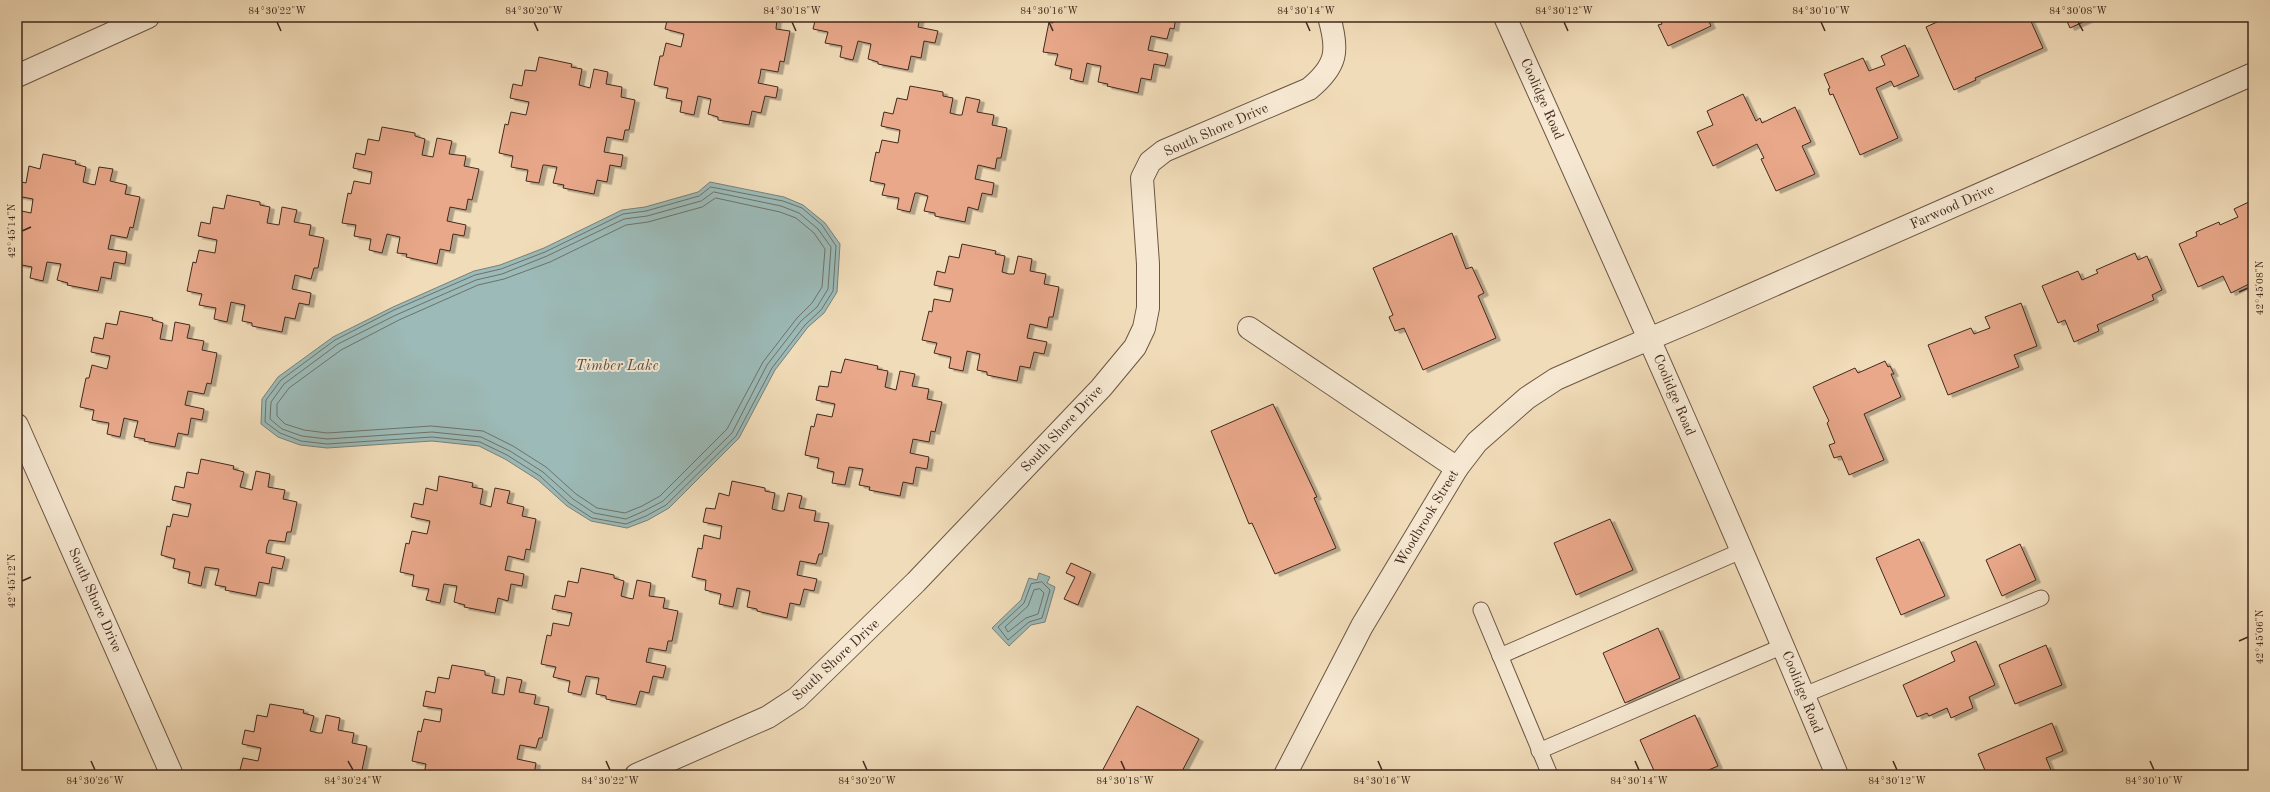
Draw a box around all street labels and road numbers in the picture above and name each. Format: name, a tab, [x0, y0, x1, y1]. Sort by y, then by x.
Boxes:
street label: Coolidge Road	[1518, 56, 1566, 142]
street label: South Shore Drive	[1162, 101, 1270, 159]
street label: Farwood Drive	[1908, 182, 1996, 232]
street label: Coolidge Road	[1651, 352, 1697, 438]
street label: South Shore Drive	[1019, 383, 1105, 475]
street label: Woodbrook Street	[1393, 467, 1461, 569]
street label: South Shore Drive	[66, 546, 124, 654]
street label: South Shore Drive	[790, 617, 882, 703]
street label: Coolidge Road	[1779, 649, 1825, 735]

